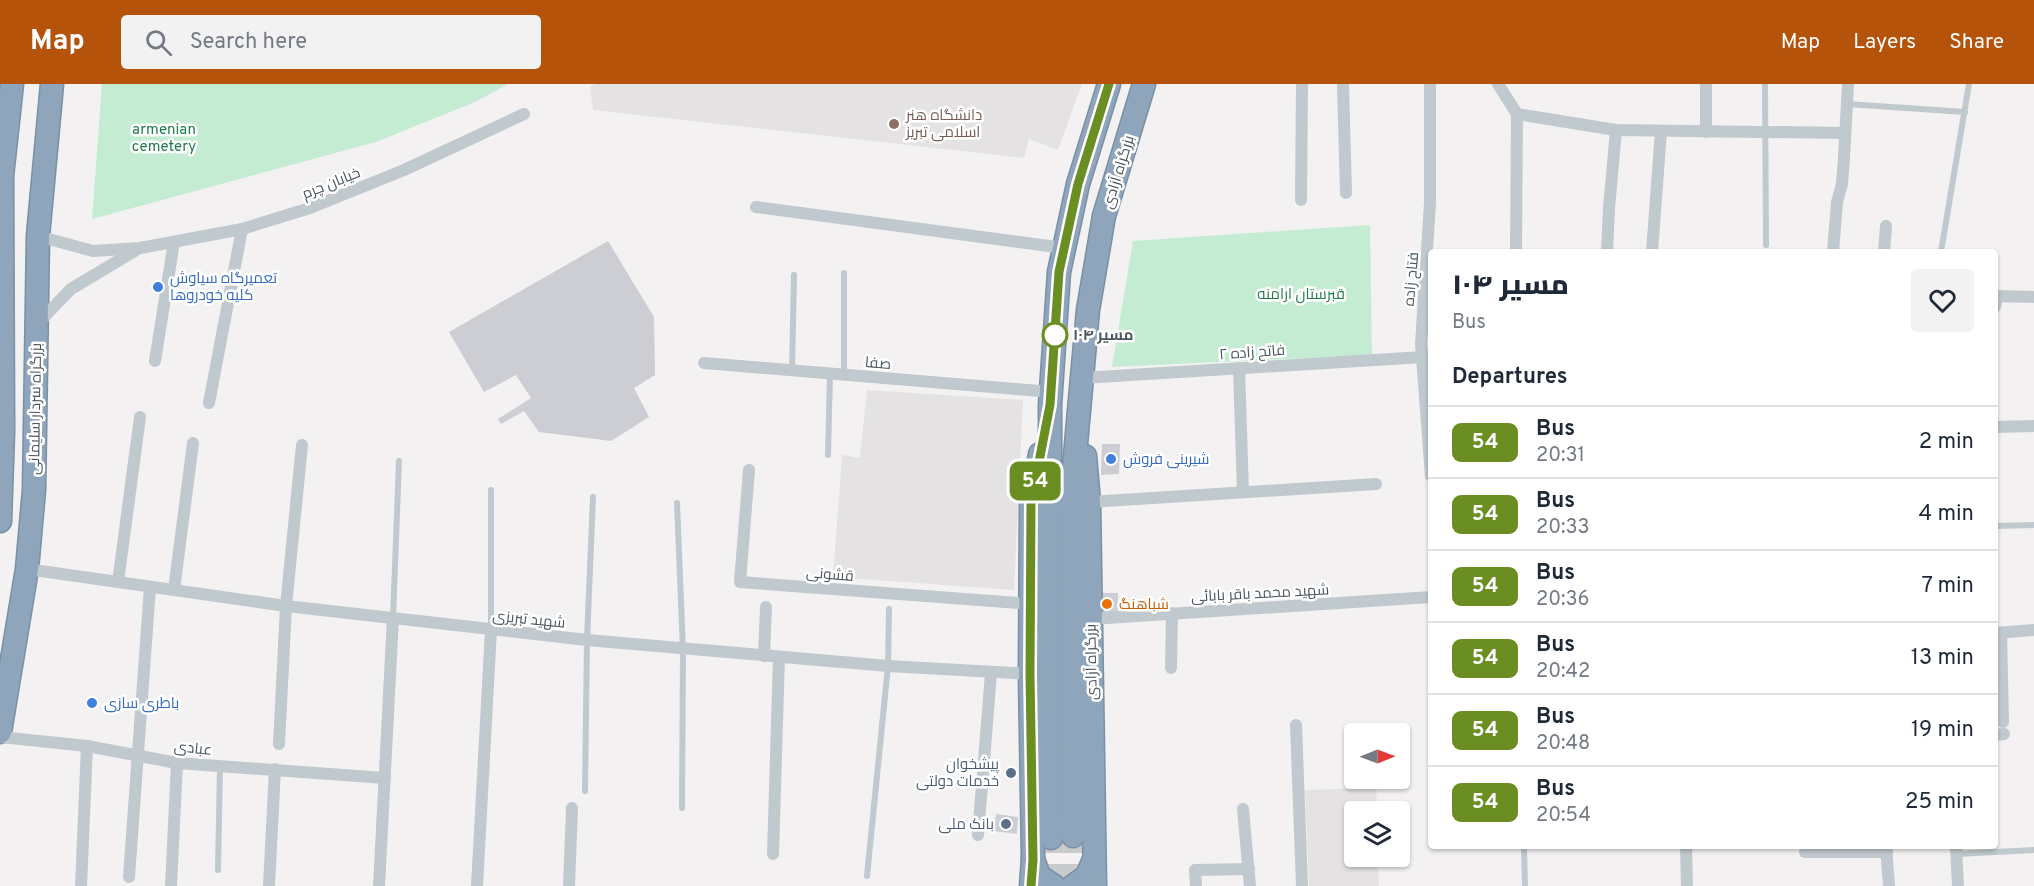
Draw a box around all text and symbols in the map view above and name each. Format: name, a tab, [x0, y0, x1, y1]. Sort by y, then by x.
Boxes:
search box	[121, 15, 541, 69]
text: Map	[30, 24, 85, 60]
icon: search	[142, 26, 175, 59]
text: Search here	[190, 29, 307, 56]
text: Map	[1781, 29, 1820, 56]
text: Layers	[1853, 29, 1916, 56]
text: Share	[1949, 29, 2004, 56]
place label: دانشگاه هنر اسلامی تبریز	[905, 107, 982, 143]
marker: دانشگاه هنر اسلامی تبریز	[887, 117, 901, 131]
park label: armenian cemetery	[132, 121, 196, 157]
street label: بزرگراه آزادی	[1099, 133, 1140, 212]
street label: خیابان چرم	[300, 164, 364, 205]
street label: فتاح زاده	[1401, 251, 1424, 307]
text: مسیر ۱۰۴	[1452, 269, 1569, 305]
button: heart	[1911, 269, 1974, 332]
place label: تعمیرگاه سیاوش کلیه خودروها	[170, 270, 277, 306]
marker: تعمیرگاه سیاوش کلیه خودروها	[151, 280, 165, 294]
park label: قبرستان ارامنه	[1257, 286, 1345, 305]
text: Bus	[1452, 310, 1486, 336]
marker: مسیر ۱۰۴	[1042, 322, 1068, 348]
place label: مسیر ۱۰۴	[1073, 327, 1133, 346]
street label: فاتح زاده ۲	[1219, 342, 1286, 365]
street label: بزرگراه سردار سلیمانی	[26, 343, 47, 475]
street label: صفا	[864, 354, 892, 375]
text: Departures	[1452, 364, 1568, 391]
text: Bus	[1536, 416, 1575, 443]
text: 54	[1472, 429, 1498, 456]
text: 2 min	[1919, 429, 1974, 456]
text: 20:31	[1536, 443, 1585, 469]
place label: شیرینی فروش	[1123, 451, 1209, 470]
marker: شیرینی فروش	[1104, 452, 1118, 466]
line badge: 54	[1008, 462, 1062, 500]
text: 54	[1022, 468, 1048, 495]
text: Bus	[1536, 488, 1575, 515]
text: 54	[1472, 501, 1498, 528]
text: 4 min	[1919, 501, 1974, 528]
text: 20:33	[1536, 515, 1590, 541]
text: Bus	[1536, 560, 1575, 587]
street label: قشونی	[805, 564, 855, 587]
text: 54	[1472, 573, 1498, 600]
text: 7 min	[1922, 573, 1974, 600]
street label: شهید محمد باقر بابائی	[1191, 581, 1330, 608]
text: 20:36	[1536, 587, 1590, 613]
place label: شباهنگ	[1119, 596, 1169, 615]
marker: شباهنگ	[1100, 597, 1114, 611]
street label: شهید تبریزی	[491, 607, 566, 634]
street label: بزرگراه آزادی	[1082, 624, 1103, 700]
text: Bus	[1536, 632, 1575, 659]
text: 54	[1472, 645, 1498, 672]
text: 13 min	[1911, 645, 1974, 672]
text: 20:42	[1536, 659, 1590, 685]
place label: باطری سازی	[104, 695, 179, 714]
marker: باطری سازی	[85, 696, 99, 710]
text: Bus	[1536, 704, 1575, 731]
text: 54	[1472, 717, 1498, 744]
text: 19 min	[1911, 717, 1974, 744]
north arrow	[1344, 723, 1410, 789]
map controls	[1344, 723, 1410, 867]
text: 20:48	[1536, 731, 1590, 757]
street label: عبادی	[173, 738, 213, 761]
place label: پیشخوان خدمات دولتی	[916, 756, 999, 792]
marker: پیشخوان خدمات دولتی	[1004, 766, 1018, 780]
text: Bus	[1536, 776, 1575, 803]
text: 54	[1472, 789, 1498, 816]
text: 25 min	[1905, 789, 1974, 816]
button: layers	[1344, 801, 1410, 867]
text: 20:54	[1536, 803, 1591, 829]
place label: بانک ملی	[938, 816, 994, 835]
marker: بانک ملی	[999, 817, 1013, 831]

